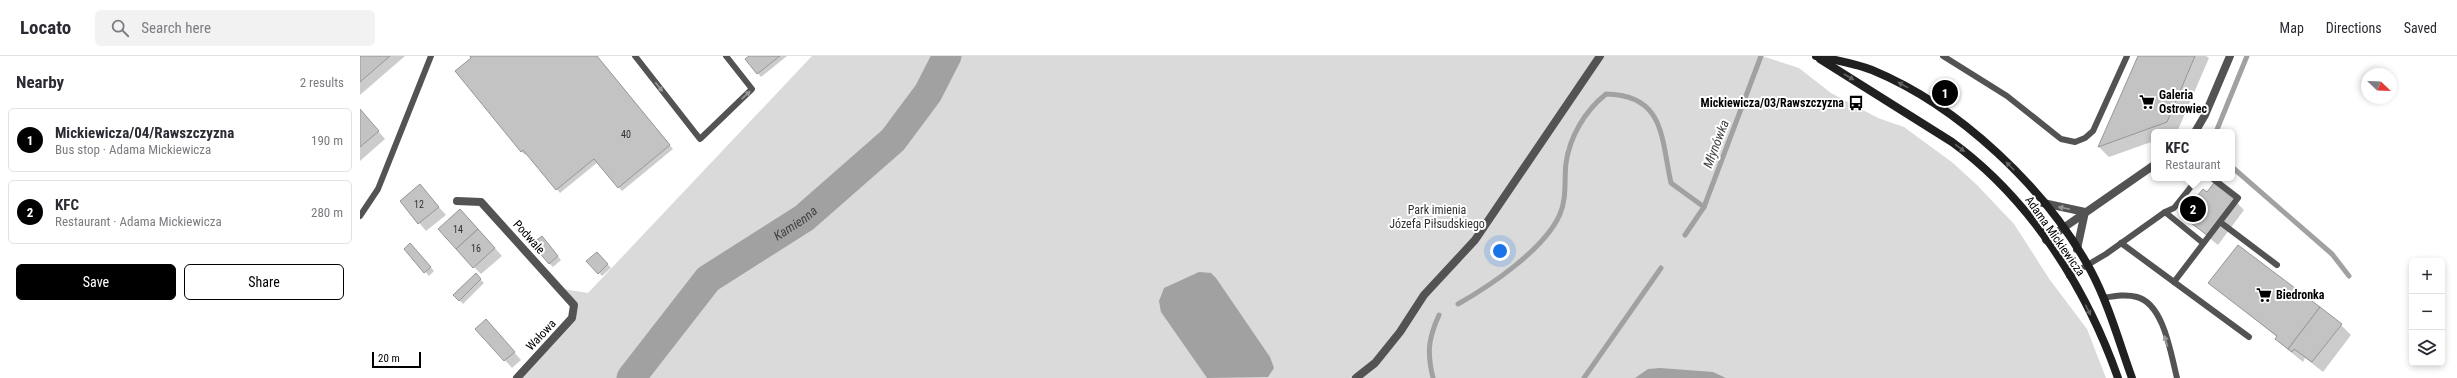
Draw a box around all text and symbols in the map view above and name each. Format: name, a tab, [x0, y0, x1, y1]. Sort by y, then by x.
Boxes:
search box	[95, 10, 375, 46]
text: Locato	[20, 16, 71, 39]
icon: search	[109, 17, 131, 39]
text: Search here	[141, 19, 211, 37]
text: Map	[2280, 20, 2304, 36]
text: Directions	[2326, 20, 2382, 36]
text: Saved	[2404, 20, 2437, 36]
north arrow	[2361, 68, 2397, 104]
text: Nearby	[16, 72, 64, 92]
one-way arrow	[1843, 73, 1855, 80]
text: 2 results	[300, 75, 344, 90]
pin: 1	[1932, 78, 1958, 108]
one-way arrow	[655, 81, 663, 92]
one-way arrow	[1897, 82, 1909, 89]
place label: Galeria Ostrowiec	[2159, 88, 2207, 116]
one-way arrow	[741, 90, 751, 100]
supermarket icon: Galeria Ostrowiec	[2138, 93, 2156, 111]
bus stop icon: Mickiewicza/03/Rawszczyzna	[1847, 94, 1865, 112]
place label: Mickiewicza/03/Rawszczyzna	[1701, 96, 1844, 110]
water label: Młynówka	[1700, 118, 1732, 170]
text: Mickiewicza/04/Rawszczyzna	[55, 124, 234, 142]
house number: 40	[621, 129, 631, 140]
popup	[2151, 129, 2235, 181]
text: 1	[27, 133, 33, 148]
text: 190 m	[311, 133, 343, 148]
text: KFC	[2165, 139, 2189, 157]
text: Bus stop · Adama Mickiewicza	[55, 142, 211, 157]
one-way arrow	[1955, 143, 1965, 151]
text: Restaurant	[2165, 157, 2221, 172]
one-way arrow	[2005, 161, 2015, 171]
street label: Adama Mickiewicza	[2022, 193, 2088, 279]
pin: 2	[2180, 194, 2206, 224]
text: KFC	[55, 196, 79, 214]
house number: 12	[414, 199, 424, 210]
water label: Kamienna	[771, 203, 820, 243]
park label: Park imienia Józefa Piłsudskiego	[1389, 203, 1485, 231]
one-way arrow	[2058, 204, 2070, 210]
text: 2	[27, 205, 33, 220]
text: 280 m	[311, 205, 343, 220]
text: Restaurant · Adama Mickiewicza	[55, 214, 222, 229]
street label: Podwale	[510, 217, 548, 257]
house number: 14	[453, 224, 463, 235]
your location	[1490, 241, 1510, 261]
house number: 16	[471, 243, 481, 254]
map controls	[2409, 258, 2445, 366]
button: +	[2409, 258, 2445, 294]
button: Save	[16, 264, 176, 300]
button: Share	[184, 264, 344, 300]
supermarket icon: Biedronka	[2255, 286, 2273, 304]
place label: Biedronka	[2276, 288, 2325, 302]
button: −	[2409, 294, 2445, 330]
one-way arrow	[2085, 304, 2091, 316]
street label: Wałowa	[523, 316, 559, 353]
button: layers	[2409, 330, 2445, 366]
one-way arrow	[2163, 334, 2169, 346]
scale bar	[372, 350, 421, 369]
text: 20 m	[378, 352, 400, 365]

